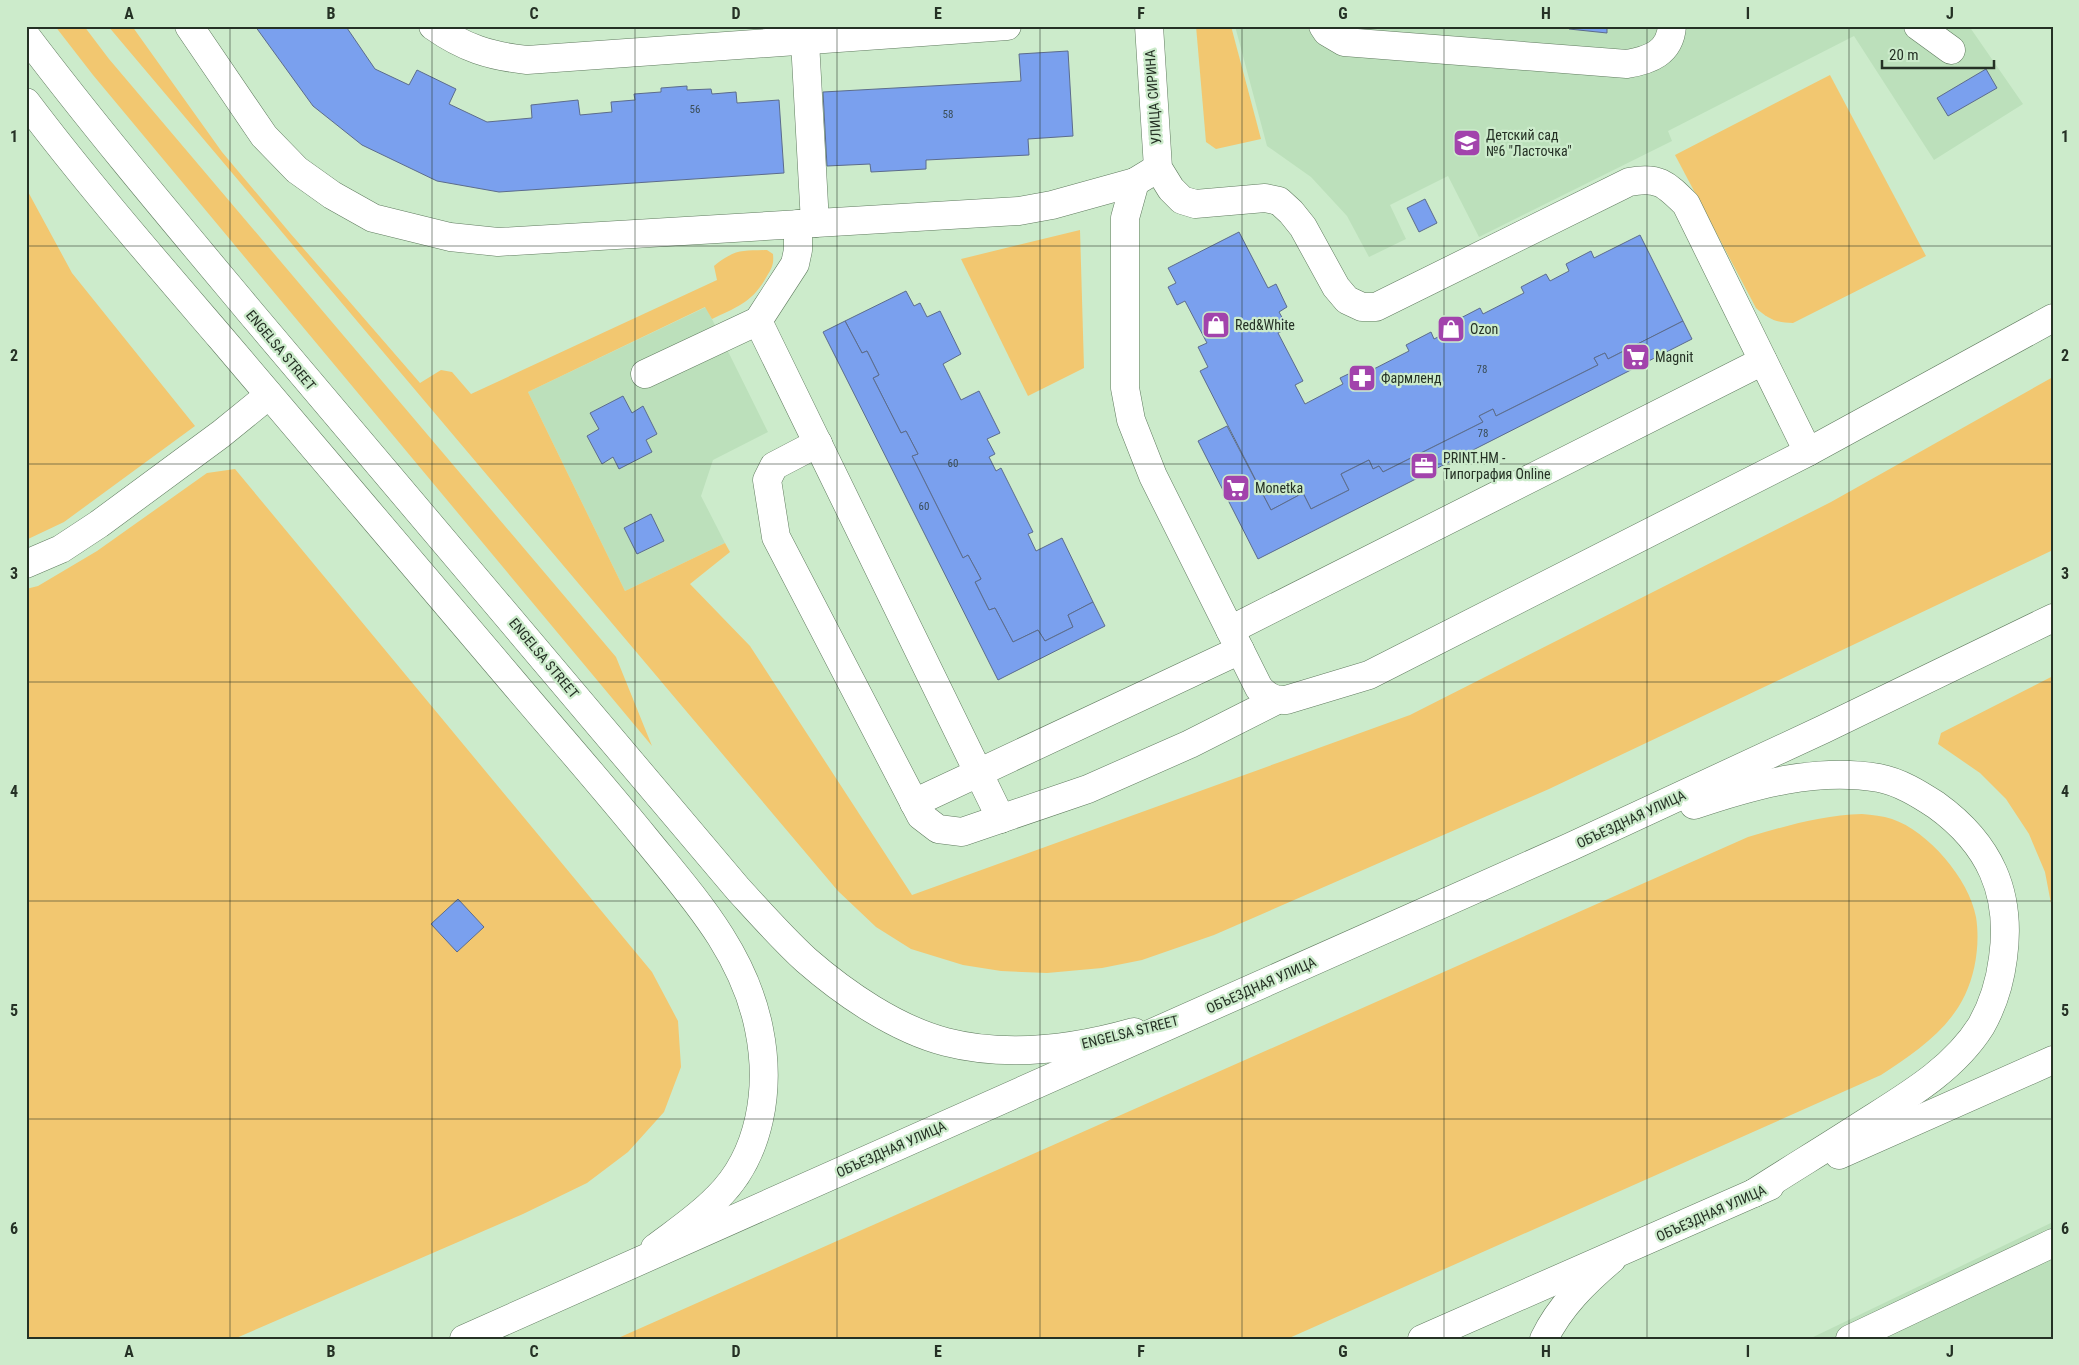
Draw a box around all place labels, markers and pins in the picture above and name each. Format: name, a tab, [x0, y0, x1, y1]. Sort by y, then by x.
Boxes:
place label: Детский сад №6 "Ласточка"	[1486, 127, 1572, 159]
school or university icon: Детский сад №6 "Ласточка"	[1452, 128, 1482, 158]
shop icon: Red&White	[1201, 310, 1231, 340]
shop icon: Ozon	[1436, 314, 1466, 344]
place label: Red&White	[1235, 317, 1295, 333]
place label: Ozon	[1470, 321, 1498, 337]
supermarket icon: Magnit	[1621, 342, 1651, 372]
place label: Magnit	[1655, 349, 1693, 365]
pharmacy icon: Фармленд	[1347, 363, 1377, 393]
place label: Фармленд	[1381, 370, 1442, 386]
place label: PRINT.HM - Типография Online	[1443, 450, 1551, 482]
office icon: PRINT.HM - Типография Online	[1409, 451, 1439, 481]
supermarket icon: Monetka	[1221, 473, 1251, 503]
place label: Monetka	[1255, 480, 1303, 496]

